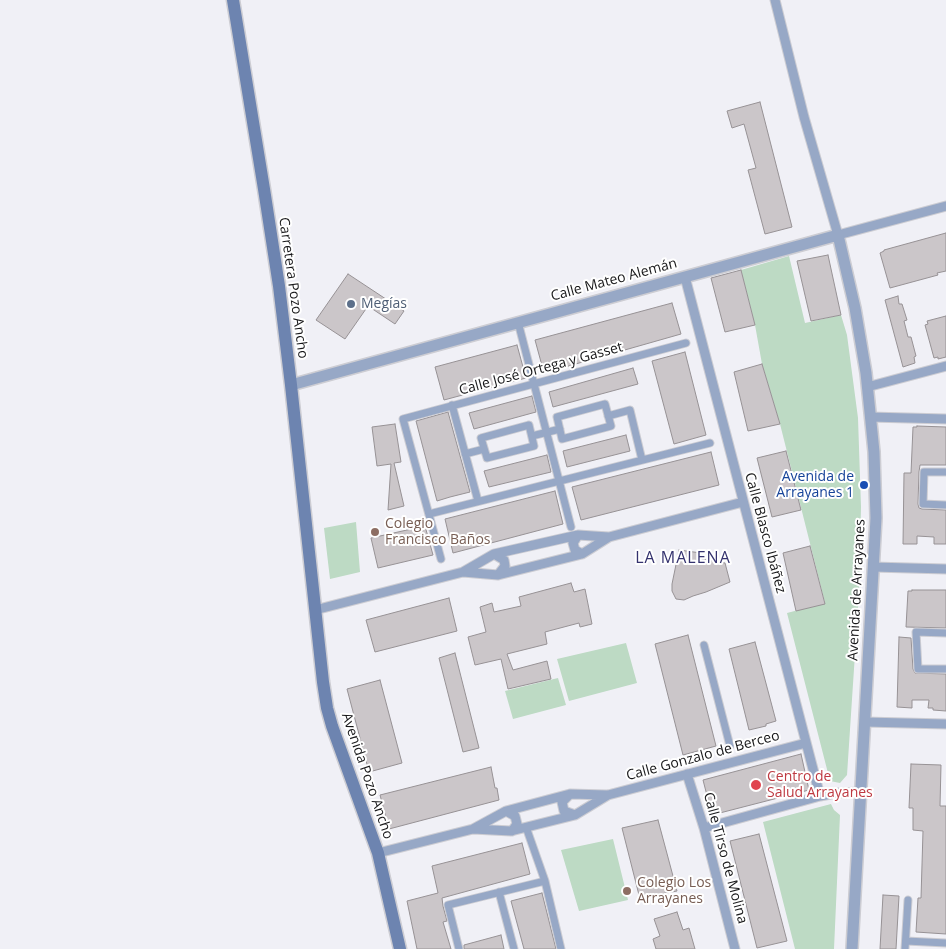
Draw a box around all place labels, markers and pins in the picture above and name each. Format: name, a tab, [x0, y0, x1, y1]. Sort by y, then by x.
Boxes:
place label: Megías	[361, 296, 407, 312]
marker: Megías	[345, 298, 357, 310]
place label: Avenida de Arrayanes 1	[776, 469, 854, 502]
marker: Avenida de Arrayanes 1	[858, 479, 870, 491]
place label: Colegio Francisco Baños	[385, 516, 490, 548]
marker: Colegio Francisco Baños	[369, 526, 381, 538]
place label: Centro de Salud Arrayanes	[767, 769, 873, 802]
marker: Centro de Salud Arrayanes	[749, 778, 763, 792]
place label: Colegio Los Arrayanes	[637, 875, 711, 908]
marker: Colegio Los Arrayanes	[621, 885, 633, 897]

